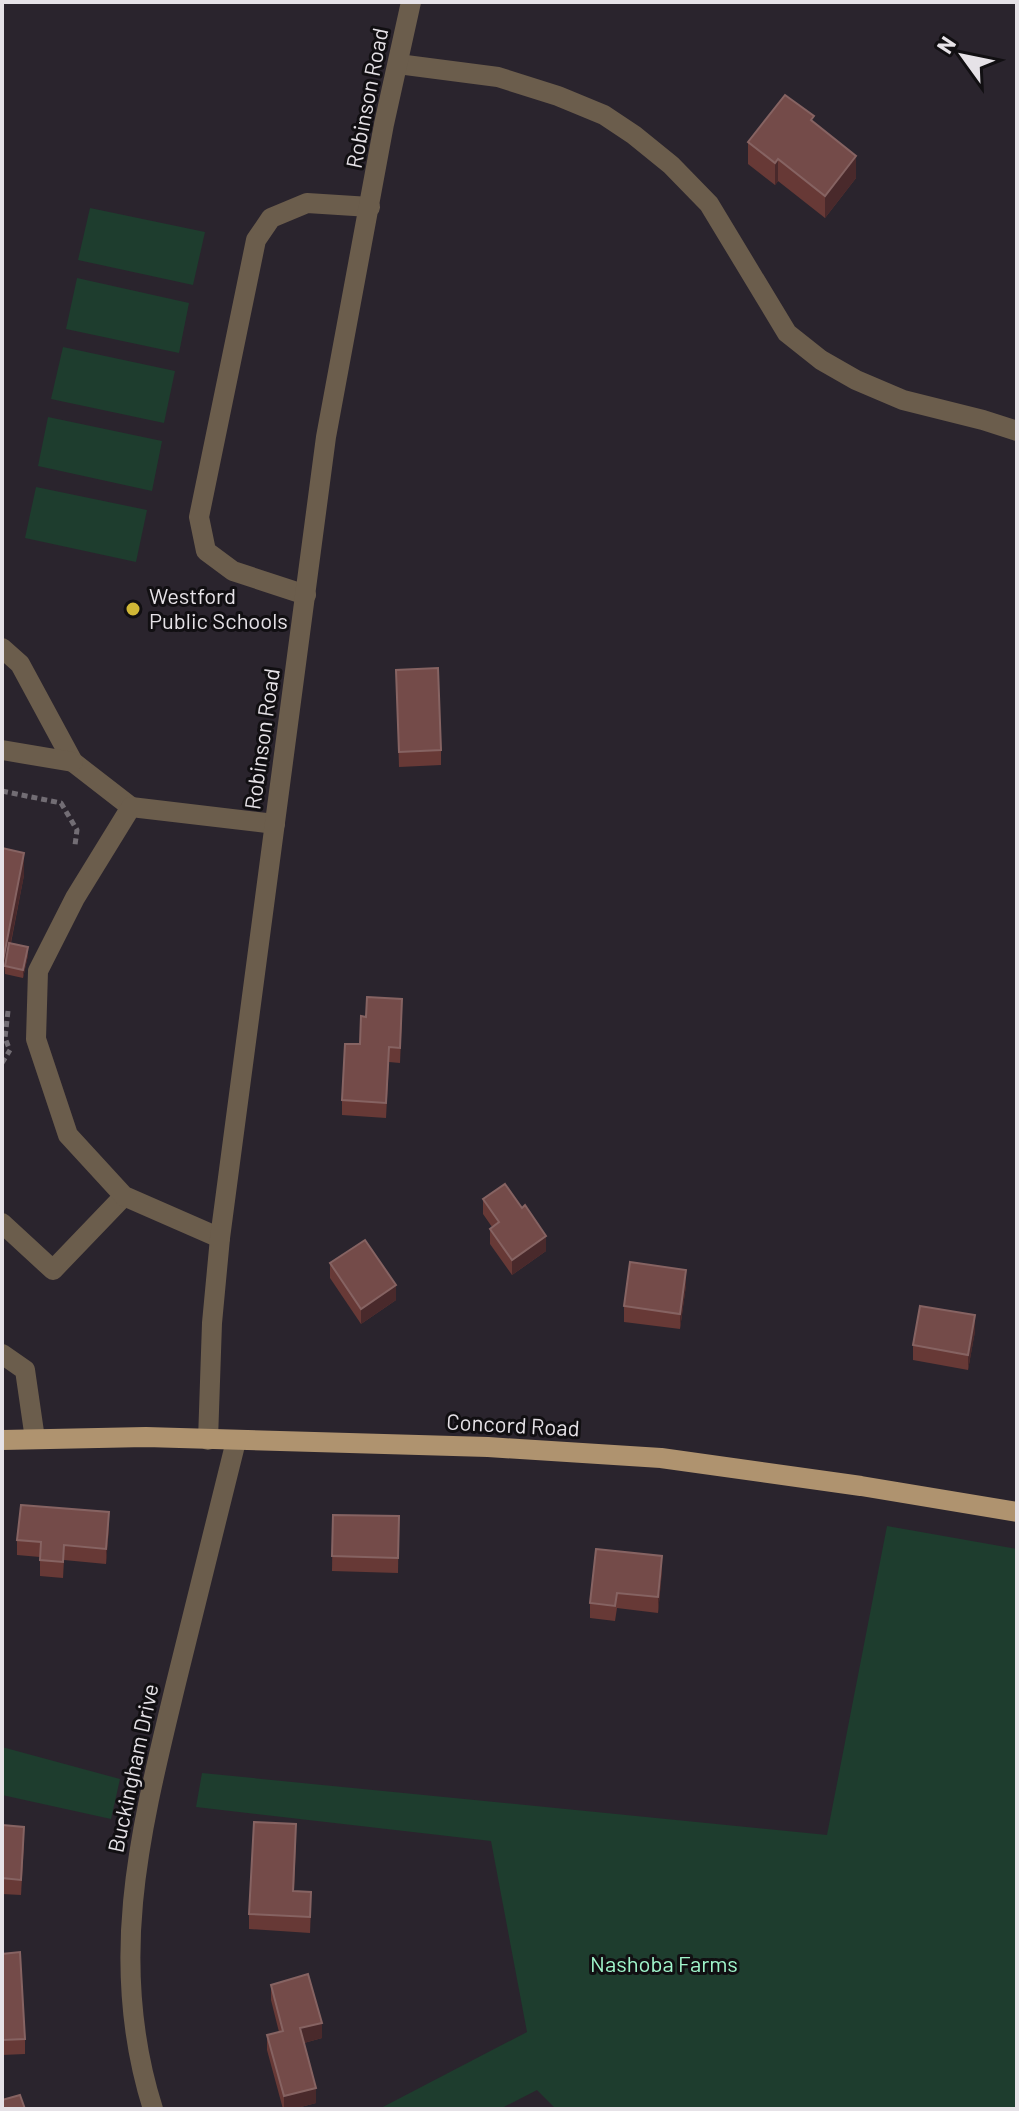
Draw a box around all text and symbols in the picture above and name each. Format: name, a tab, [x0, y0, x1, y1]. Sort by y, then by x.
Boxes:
north arrow	[923, 16, 1003, 96]
street label: Robinson Road	[340, 25, 392, 170]
text: N	[930, 31, 960, 58]
place label: Westford Public Schools	[149, 582, 288, 633]
marker: Westford Public Schools	[124, 600, 142, 618]
street label: Robinson Road	[238, 667, 284, 811]
street label: Concord Road	[446, 1408, 580, 1440]
street label: Buckingham Drive	[101, 1681, 163, 1854]
park label: Nashoba Farms	[590, 1950, 738, 1976]

